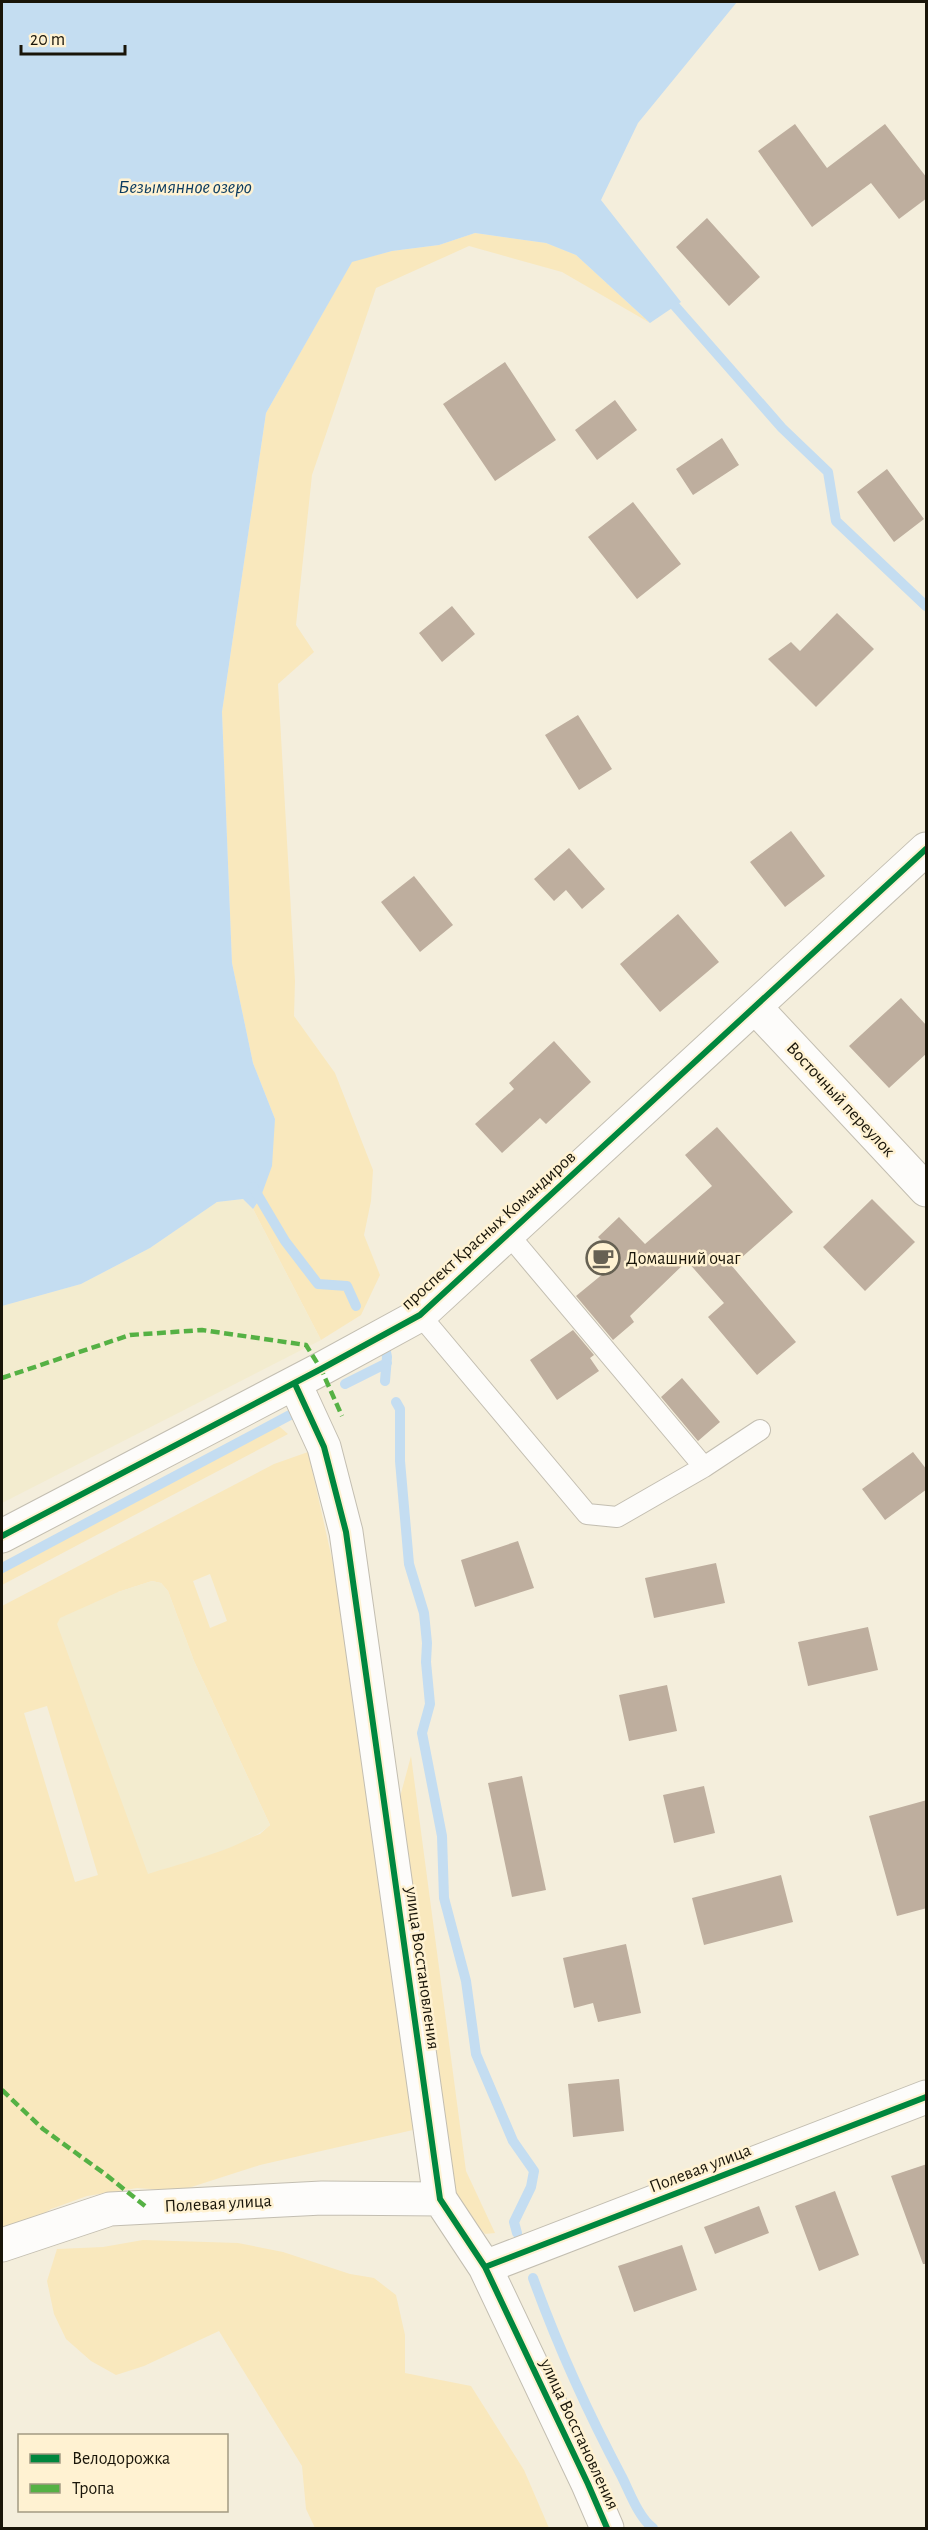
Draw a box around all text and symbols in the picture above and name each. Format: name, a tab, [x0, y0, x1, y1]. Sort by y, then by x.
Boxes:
scale bar	[21, 18, 124, 56]
text: 20 m	[30, 31, 65, 49]
water label: Безымянное озеро	[118, 177, 252, 197]
street label: Восточный переулок	[783, 1039, 898, 1161]
street label: проспект Красных Командиров	[398, 1148, 579, 1314]
cafe icon: Домашний очаг	[585, 1240, 621, 1276]
place label: Домашний очаг	[626, 1250, 741, 1268]
street label: улица Восстановления	[402, 1885, 442, 2051]
street label: Полевая улица	[647, 2141, 754, 2197]
street label: Полевая улица	[164, 2192, 272, 2216]
street label: улица Восстановления	[536, 2355, 622, 2513]
legend	[18, 2434, 228, 2512]
text: Велодорожка	[72, 2450, 170, 2468]
text: Тропа	[72, 2480, 115, 2498]

